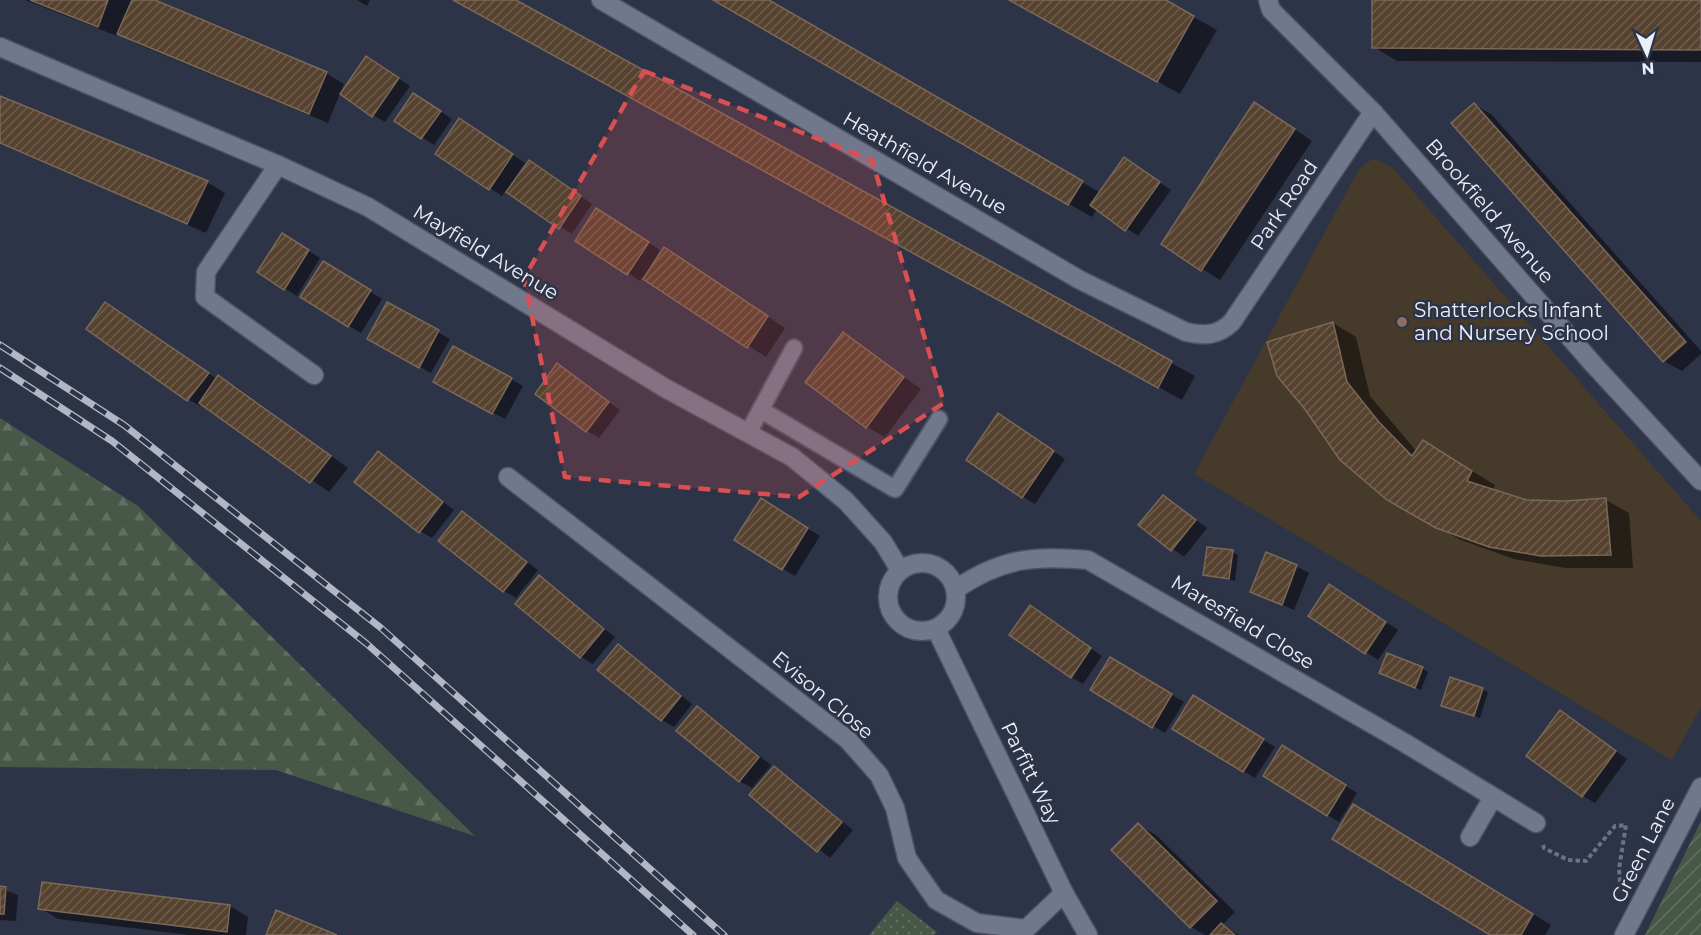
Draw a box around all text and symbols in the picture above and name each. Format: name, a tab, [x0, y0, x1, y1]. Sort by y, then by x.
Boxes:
north arrow	[1617, 24, 1677, 84]
text: N	[1641, 59, 1655, 78]
street label: Heathfield Avenue	[839, 106, 1011, 220]
street label: Brookfield Avenue	[1421, 134, 1559, 288]
street label: Park Road	[1245, 156, 1323, 254]
street label: Mayfield Avenue	[409, 199, 563, 305]
place label: Shatterlocks Infant and Nursery School	[1414, 298, 1609, 345]
marker: Shatterlocks Infant and Nursery School	[1395, 315, 1409, 329]
street label: Maresfield Close	[1167, 570, 1319, 674]
street label: Evison Close	[768, 646, 878, 744]
street label: Parfitt Way	[996, 718, 1066, 828]
street label: Green Lane	[1606, 793, 1680, 907]

